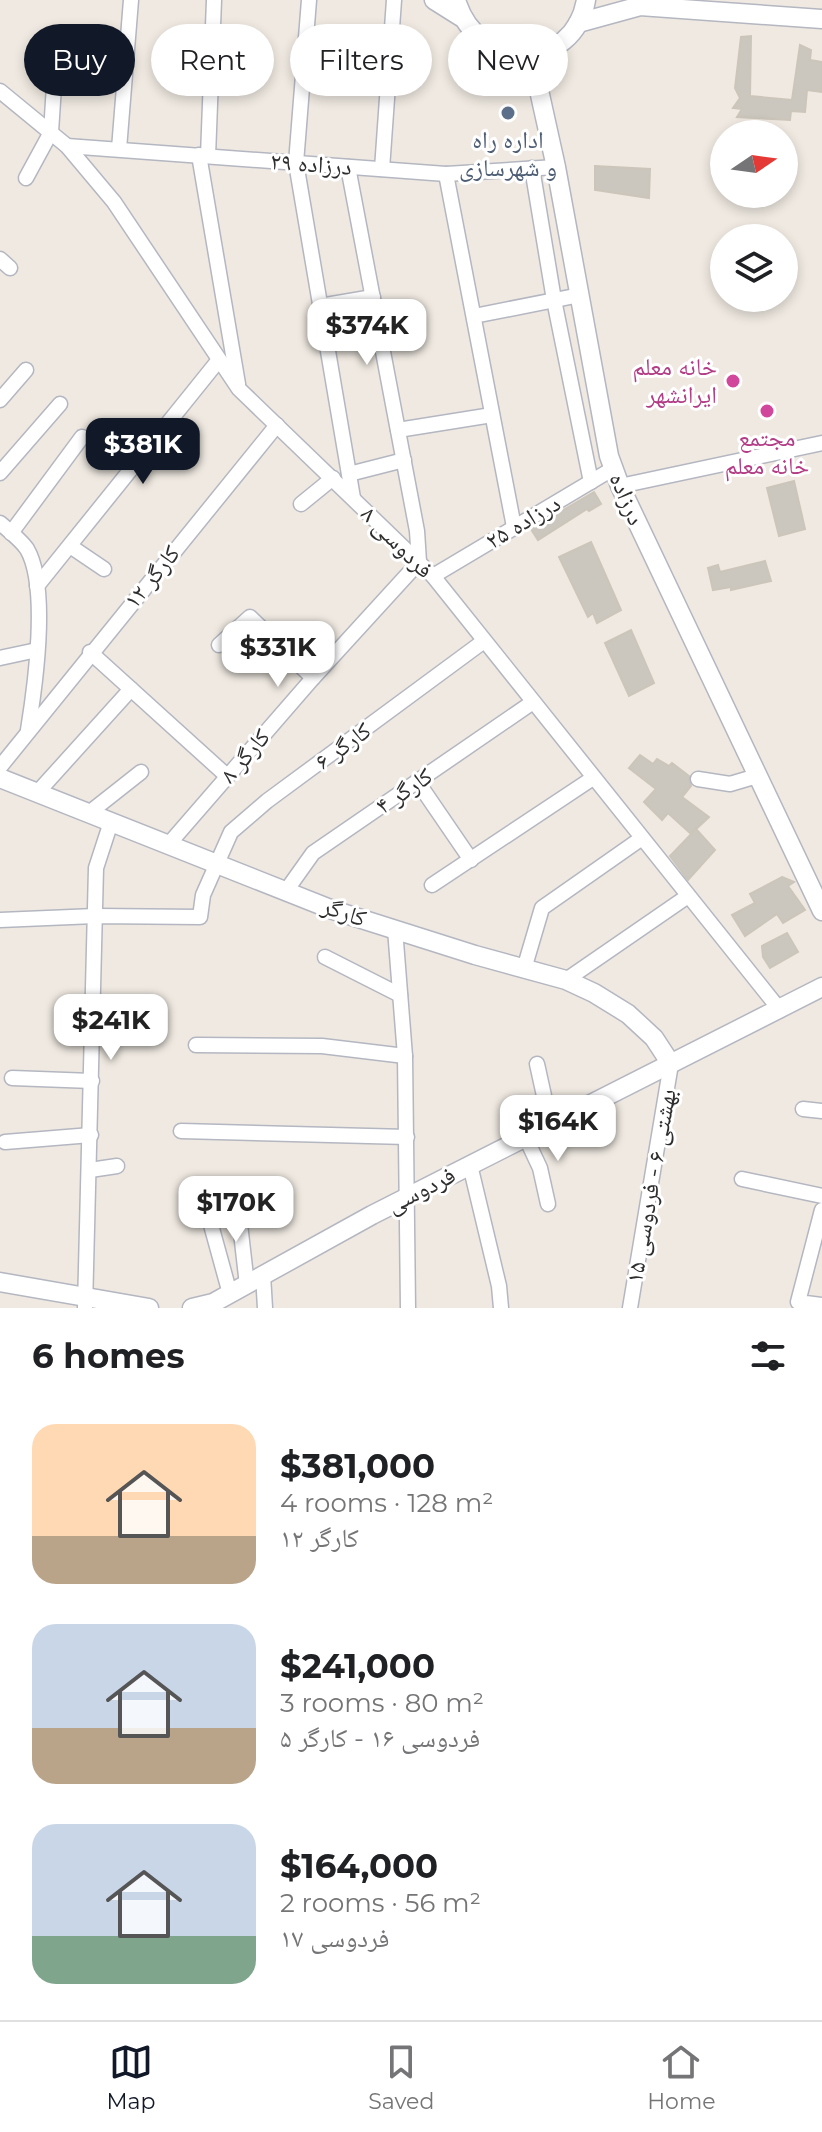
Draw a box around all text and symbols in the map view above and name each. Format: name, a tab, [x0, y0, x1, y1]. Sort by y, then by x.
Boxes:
chip: Buy	[24, 24, 135, 96]
chip: Rent	[151, 24, 274, 96]
chip: Filters	[290, 24, 432, 96]
chip: New	[448, 24, 568, 96]
marker: اداره راه و شهرسازی	[499, 104, 517, 122]
north arrow	[710, 120, 798, 208]
map controls	[710, 120, 798, 312]
place label: اداره راه و شهرسازی	[459, 125, 557, 182]
street label: درزاده ۲۹	[269, 146, 353, 181]
button: layers	[710, 224, 798, 312]
pin: $374K	[311, 299, 423, 367]
text: $374K	[325, 309, 409, 341]
place label: خانه معلم ایرانشهر	[632, 352, 717, 409]
marker: خانه معلم ایرانشهر	[724, 372, 742, 390]
marker: مجتمع خانه معلم	[758, 402, 776, 420]
pin: $381K	[87, 418, 199, 486]
place label: مجتمع خانه معلم	[725, 423, 809, 482]
text: $381K	[104, 428, 182, 460]
street label: درزاده	[604, 468, 651, 529]
street label: درزاده ۲۵	[480, 488, 565, 555]
street label: فردوسی ۸	[355, 499, 440, 584]
street label: کارگر ۱۲	[117, 539, 186, 614]
pin: $331K	[222, 621, 334, 689]
text: $331K	[240, 631, 316, 663]
street label: کارگر ۶	[309, 716, 376, 776]
street label: کارگر ۸	[213, 723, 276, 789]
street label: کارگر ۴	[370, 761, 438, 820]
street label: کارگر	[317, 890, 370, 933]
pin: $241K	[55, 994, 167, 1062]
text: $241K	[72, 1004, 150, 1036]
street label: بهشتی ۶ - فردوسی ۱۵	[619, 1087, 682, 1285]
pin: $164K	[502, 1095, 614, 1163]
text: $164K	[518, 1105, 598, 1137]
street label: فردوسی	[382, 1160, 460, 1219]
pin: $170K	[180, 1176, 292, 1244]
text: $170K	[196, 1186, 276, 1218]
icon: filters	[746, 1334, 790, 1378]
text: 6 homes	[32, 1335, 185, 1377]
text: $381,000	[280, 1445, 435, 1487]
icon: home	[96, 1456, 192, 1552]
text: 4 rooms · 128 m²	[280, 1487, 493, 1519]
text: کارگر ۱۲	[280, 1522, 359, 1554]
text: $241,000	[280, 1645, 435, 1687]
icon: home	[96, 1656, 192, 1752]
text: 3 rooms · 80 m²	[280, 1687, 484, 1719]
text: فردوسی ۱۶ - کارگر ۵	[280, 1722, 480, 1754]
text: $164,000	[280, 1845, 438, 1887]
icon: home	[96, 1856, 192, 1952]
text: 2 rooms · 56 m²	[280, 1887, 481, 1919]
text: فردوسی ۱۷	[280, 1922, 390, 1954]
tab: Map	[106, 2040, 155, 2115]
tab: Saved	[368, 2040, 434, 2115]
tab: Home	[647, 2040, 716, 2115]

